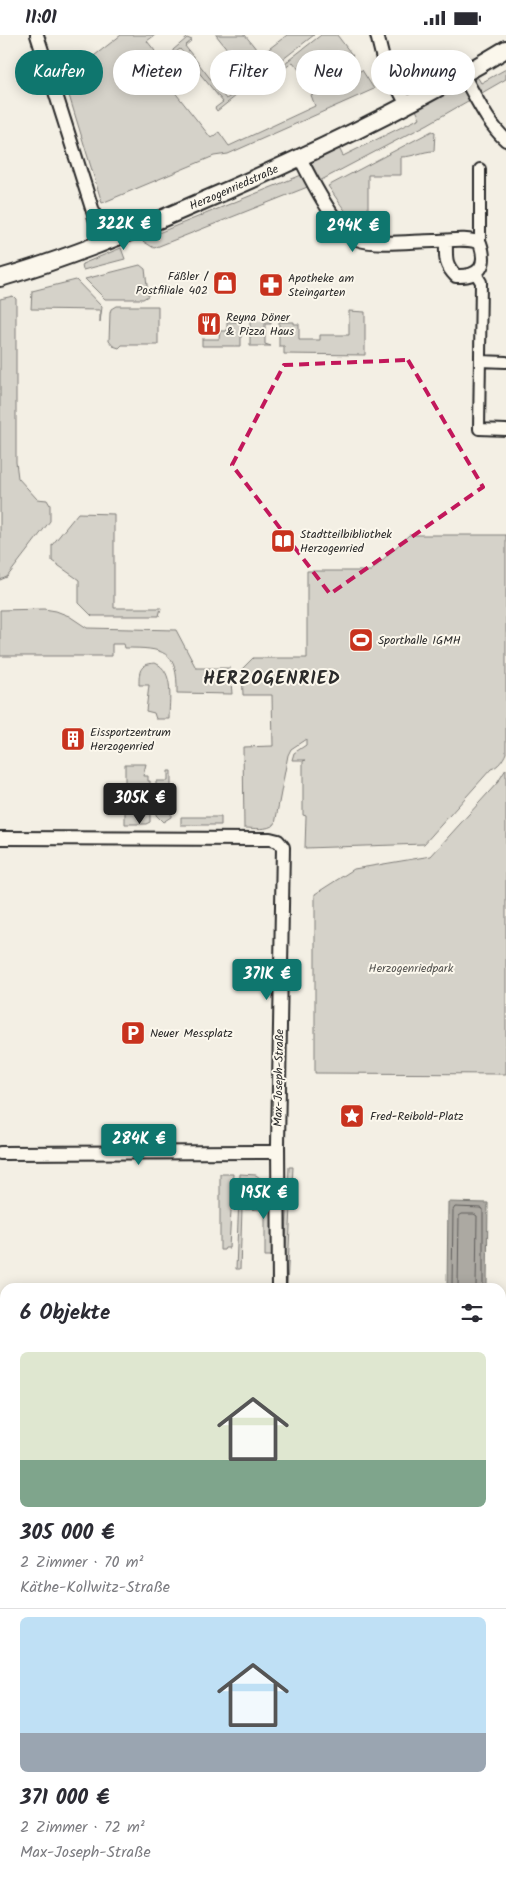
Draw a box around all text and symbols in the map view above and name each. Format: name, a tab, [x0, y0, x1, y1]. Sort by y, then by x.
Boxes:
text: 11:01	[25, 3, 57, 33]
chip: Kaufen	[15, 50, 103, 95]
chip: Mieten	[113, 50, 200, 95]
chip: Filter	[210, 50, 286, 95]
chip: Neu	[296, 50, 361, 95]
chip: Wohnung	[371, 50, 475, 95]
street label: Herzogenriedstraße	[186, 159, 282, 215]
pin: 322K €	[83, 209, 165, 251]
pin: 294K €	[312, 211, 394, 253]
text: 322K €	[97, 212, 151, 237]
text: 294K €	[327, 214, 379, 239]
place label: Fäßler / Postfiliale 402	[136, 267, 209, 300]
place label: Apotheke am Steingarten	[288, 269, 354, 302]
shop icon: Fäßler / Postfiliale 402	[212, 270, 238, 296]
pharmacy icon: Apotheke am Steingarten	[258, 272, 284, 298]
place label: Reyna Döner & Pizza Haus	[226, 308, 294, 341]
restaurant icon: Reyna Döner & Pizza Haus	[196, 311, 222, 337]
place label: Stadtteilbibliothek Herzogenried	[300, 525, 392, 558]
library icon: Stadtteilbibliothek Herzogenried	[270, 528, 296, 554]
sports icon: Sporthalle IGMH	[348, 627, 374, 653]
place label: Sporthalle IGMH	[378, 631, 461, 650]
district label: HERZOGENRIED	[203, 665, 341, 694]
place label: Eissportzentrum Herzogenried	[90, 723, 171, 756]
building icon: Eissportzentrum Herzogenried	[60, 726, 86, 752]
pin: 305K €	[99, 783, 181, 825]
text: 305K €	[115, 786, 166, 811]
pin: 371K €	[226, 959, 308, 1001]
park label: Herzogenriedpark	[369, 959, 454, 978]
text: 371K €	[243, 962, 291, 987]
parking icon: Neuer Messplatz	[120, 1020, 146, 1046]
place label: Neuer Messplatz	[150, 1024, 233, 1043]
street label: Max-Joseph-Straße	[269, 1028, 289, 1127]
place icon: Fred-Reibold-Platz	[339, 1103, 365, 1129]
place label: Fred-Reibold-Platz	[370, 1107, 464, 1126]
pin: 284K €	[98, 1123, 180, 1166]
text: 284K €	[112, 1127, 166, 1152]
pin: 195K €	[223, 1177, 305, 1220]
text: 195K €	[241, 1181, 287, 1206]
text: 6 Objekte	[20, 1297, 110, 1330]
icon: filters	[458, 1299, 486, 1327]
icon: home	[208, 1384, 298, 1474]
text: 305 000 €	[20, 1517, 115, 1550]
text: 2 Zimmer · 70 m²	[20, 1550, 144, 1575]
text: Käthe-Kollwitz-Straße	[20, 1575, 170, 1600]
icon: home	[208, 1650, 298, 1740]
text: 371 000 €	[20, 1782, 110, 1815]
text: 2 Zimmer · 72 m²	[20, 1815, 145, 1840]
text: Max-Joseph-Straße	[20, 1840, 151, 1865]

